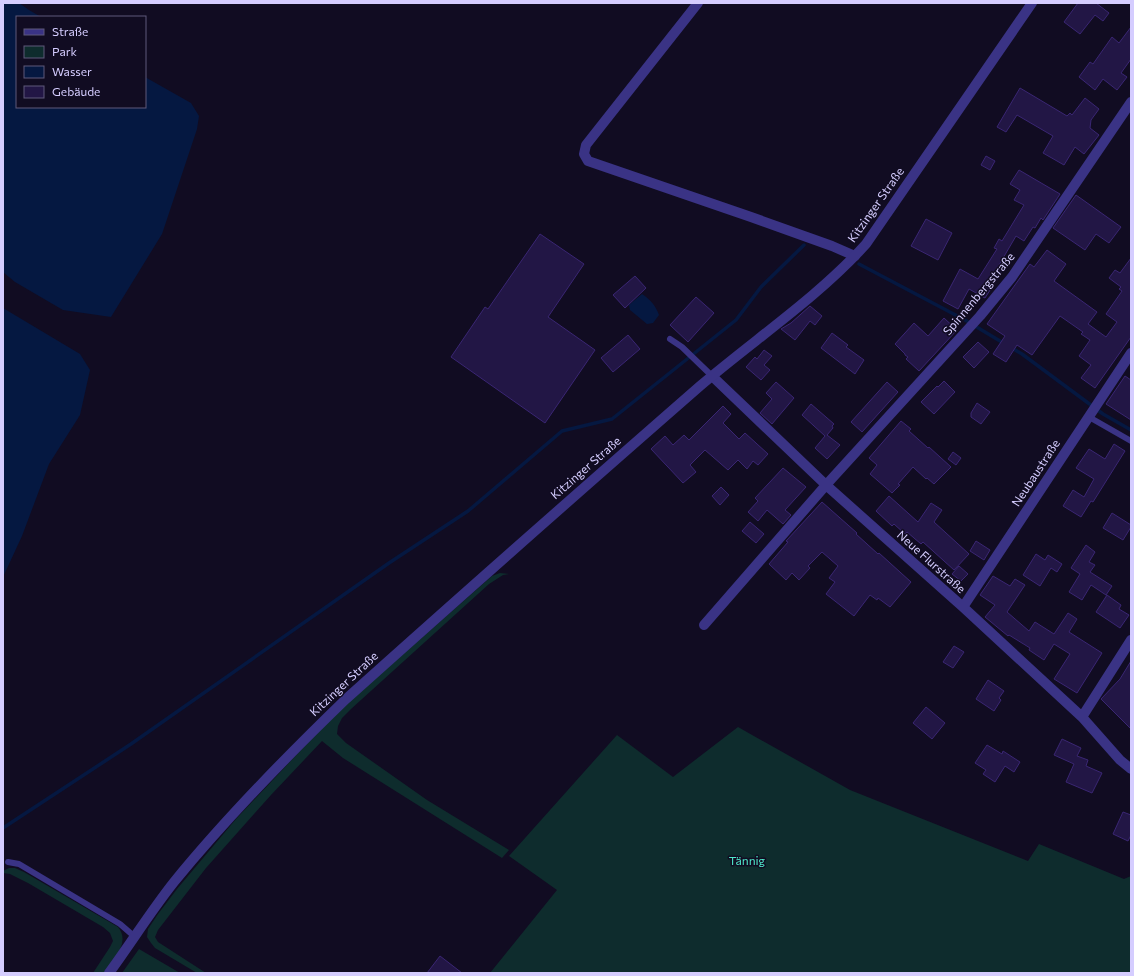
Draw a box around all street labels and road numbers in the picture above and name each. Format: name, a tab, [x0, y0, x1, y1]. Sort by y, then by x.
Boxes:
street label: Kitzinger Straße	[844, 164, 906, 245]
street label: Spinnenbergstraße	[940, 249, 1017, 338]
street label: Kitzinger Straße	[547, 433, 623, 501]
street label: Neubaustraße	[1008, 436, 1062, 509]
street label: Neue Flurstraße	[895, 527, 969, 596]
street label: Kitzinger Straße	[306, 648, 380, 718]

